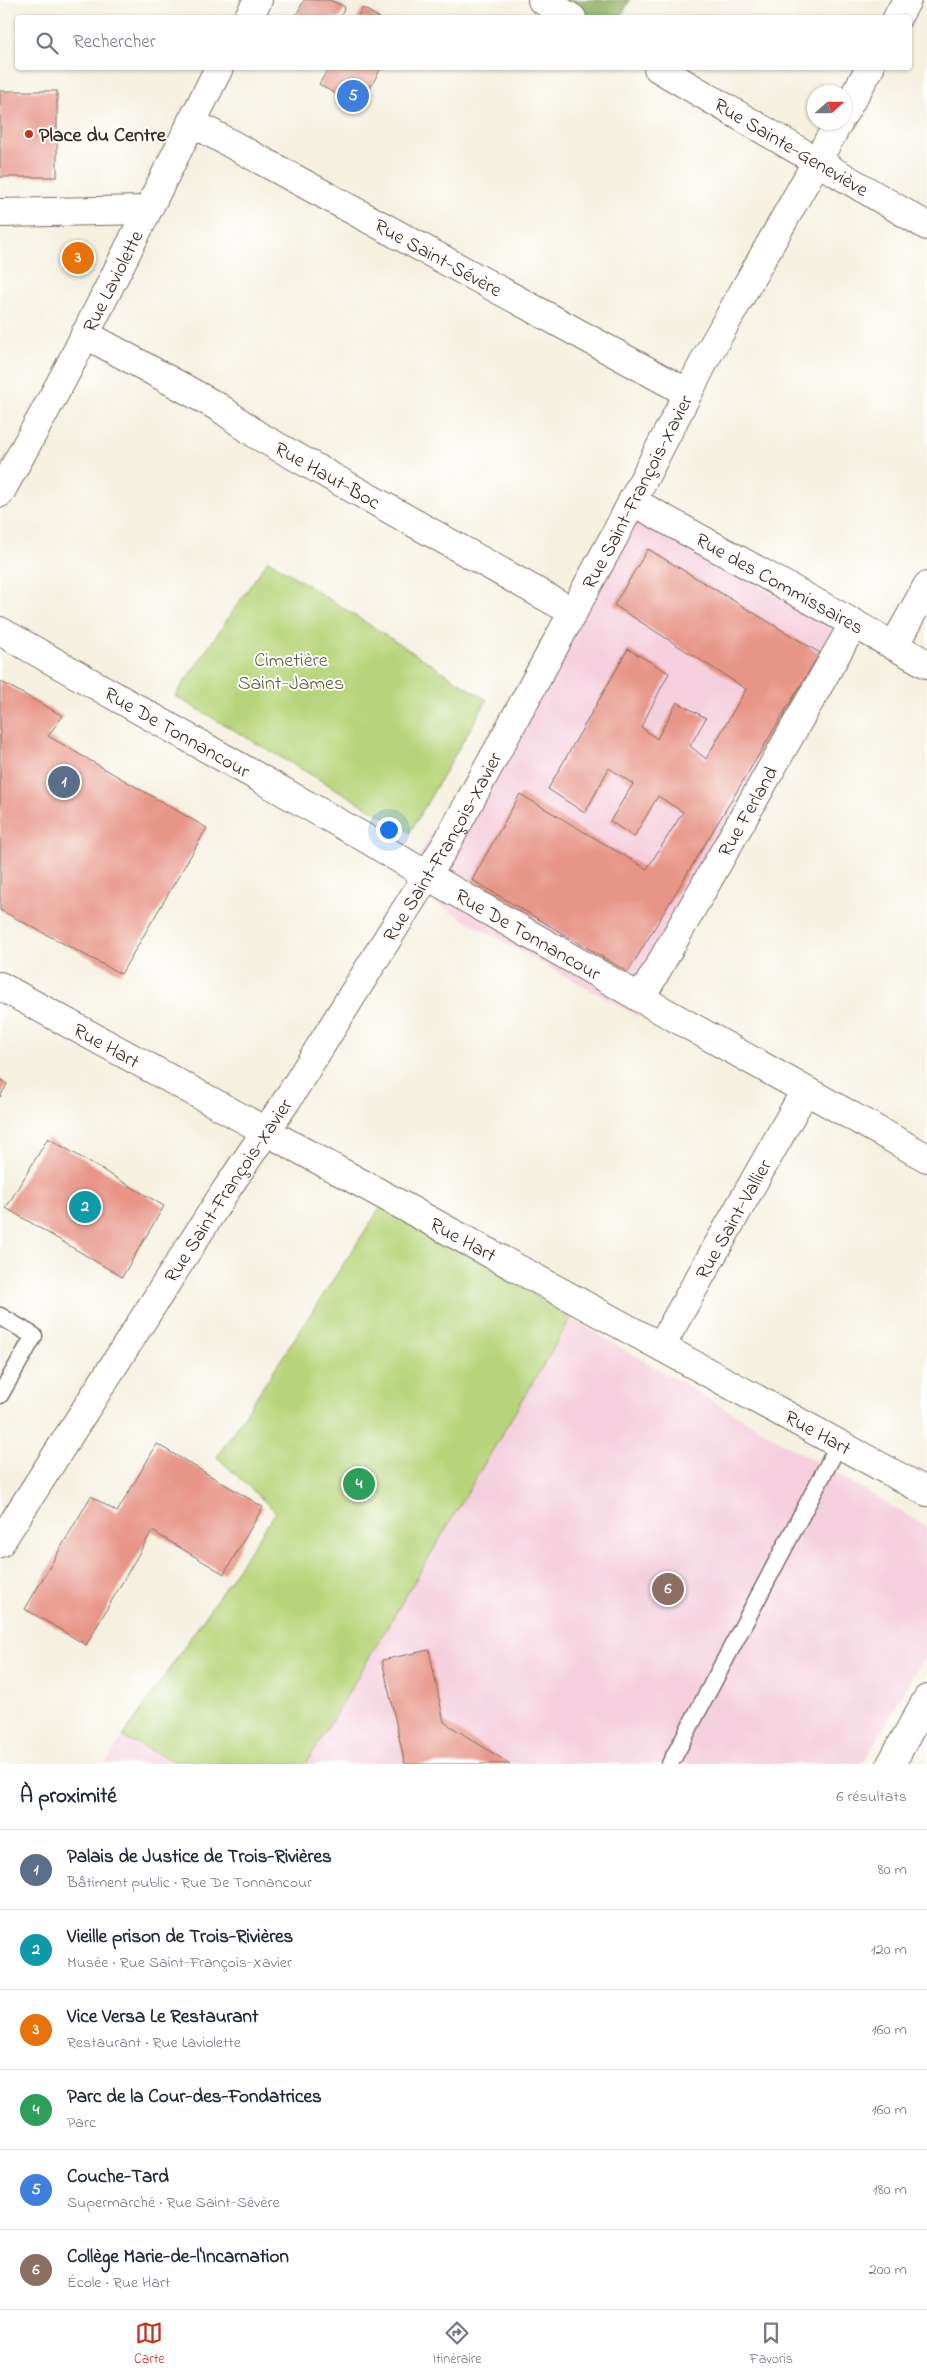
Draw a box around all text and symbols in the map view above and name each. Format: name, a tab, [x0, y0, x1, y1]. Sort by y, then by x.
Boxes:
search box	[15, 15, 912, 70]
icon: search	[33, 29, 61, 57]
text: Rechercher	[73, 29, 156, 56]
pin: 5	[337, 77, 369, 115]
north arrow	[807, 85, 852, 130]
street label: Rue Sainte-Geneviève	[708, 92, 873, 205]
place label: Place du Centre	[39, 122, 167, 151]
marker: Place du Centre	[23, 128, 35, 140]
street label: Rue Saint-Sévère	[368, 213, 506, 306]
street label: Rue Laviolette	[77, 226, 152, 338]
pin: 3	[62, 239, 94, 277]
street label: Rue Saint-François-Xavier	[576, 390, 702, 595]
street label: Rue Haut-Boc	[268, 436, 385, 518]
street label: Rue des Commissaires	[689, 527, 868, 643]
park label: Cimetière Saint-James	[238, 647, 344, 699]
street label: Rue De Tonnancour	[98, 681, 255, 787]
street label: Rue Saint-François-Xavier	[377, 747, 511, 948]
street label: Rue Ferland	[712, 762, 787, 863]
pin: 1	[48, 763, 80, 801]
your location	[376, 817, 402, 843]
street label: Rue De Tonnancour	[449, 883, 606, 990]
street label: Rue Hart	[67, 1017, 144, 1077]
street label: Rue Saint-François-Xavier	[158, 1093, 301, 1289]
street label: Rue Saint-Vallier	[690, 1154, 781, 1285]
pin: 2	[69, 1188, 101, 1226]
street label: Rue Hart	[424, 1211, 501, 1271]
street label: Rue Hart	[779, 1404, 856, 1464]
pin: 4	[343, 1465, 375, 1503]
pin: 6	[652, 1570, 684, 1608]
text: À proximité	[20, 1782, 117, 1812]
text: 6 résultats	[836, 1785, 907, 1809]
text: Palais de Justice de Trois-Rivières	[67, 1844, 332, 1871]
text: 1	[33, 1858, 39, 1882]
text: 80 m	[878, 1858, 907, 1882]
text: Bâtiment public · Rue De Tonnancour	[67, 1871, 312, 1895]
text: Vieille prison de Trois-Rivières	[67, 1924, 293, 1951]
text: 2	[32, 1938, 40, 1962]
text: 120 m	[871, 1938, 907, 1962]
text: Musée · Rue Saint-François-Xavier	[67, 1951, 292, 1975]
text: Vice Versa Le Restaurant	[67, 2004, 258, 2031]
text: 3	[33, 2018, 39, 2042]
text: 160 m	[872, 2018, 907, 2042]
text: Restaurant · Rue Laviolette	[67, 2031, 241, 2055]
text: Parc de la Cour-des-Fondatrices	[67, 2084, 322, 2111]
text: 4	[33, 2098, 39, 2122]
text: 160 m	[872, 2098, 907, 2122]
text: Parc	[67, 2111, 96, 2135]
text: Couche-Tard	[67, 2164, 169, 2191]
text: 5	[31, 2178, 41, 2202]
text: 180 m	[873, 2178, 907, 2202]
text: Supermarché · Rue Saint-Sévère	[67, 2191, 280, 2215]
text: Collège Marie-de-l'Incarnation	[67, 2244, 289, 2271]
text: 6	[32, 2258, 40, 2282]
text: 200 m	[869, 2258, 907, 2282]
text: École · Rue Hart	[67, 2271, 170, 2295]
tab: Carte	[134, 2319, 165, 2370]
tab: Itinéraire	[433, 2319, 481, 2370]
tab: Favoris	[750, 2319, 793, 2370]

